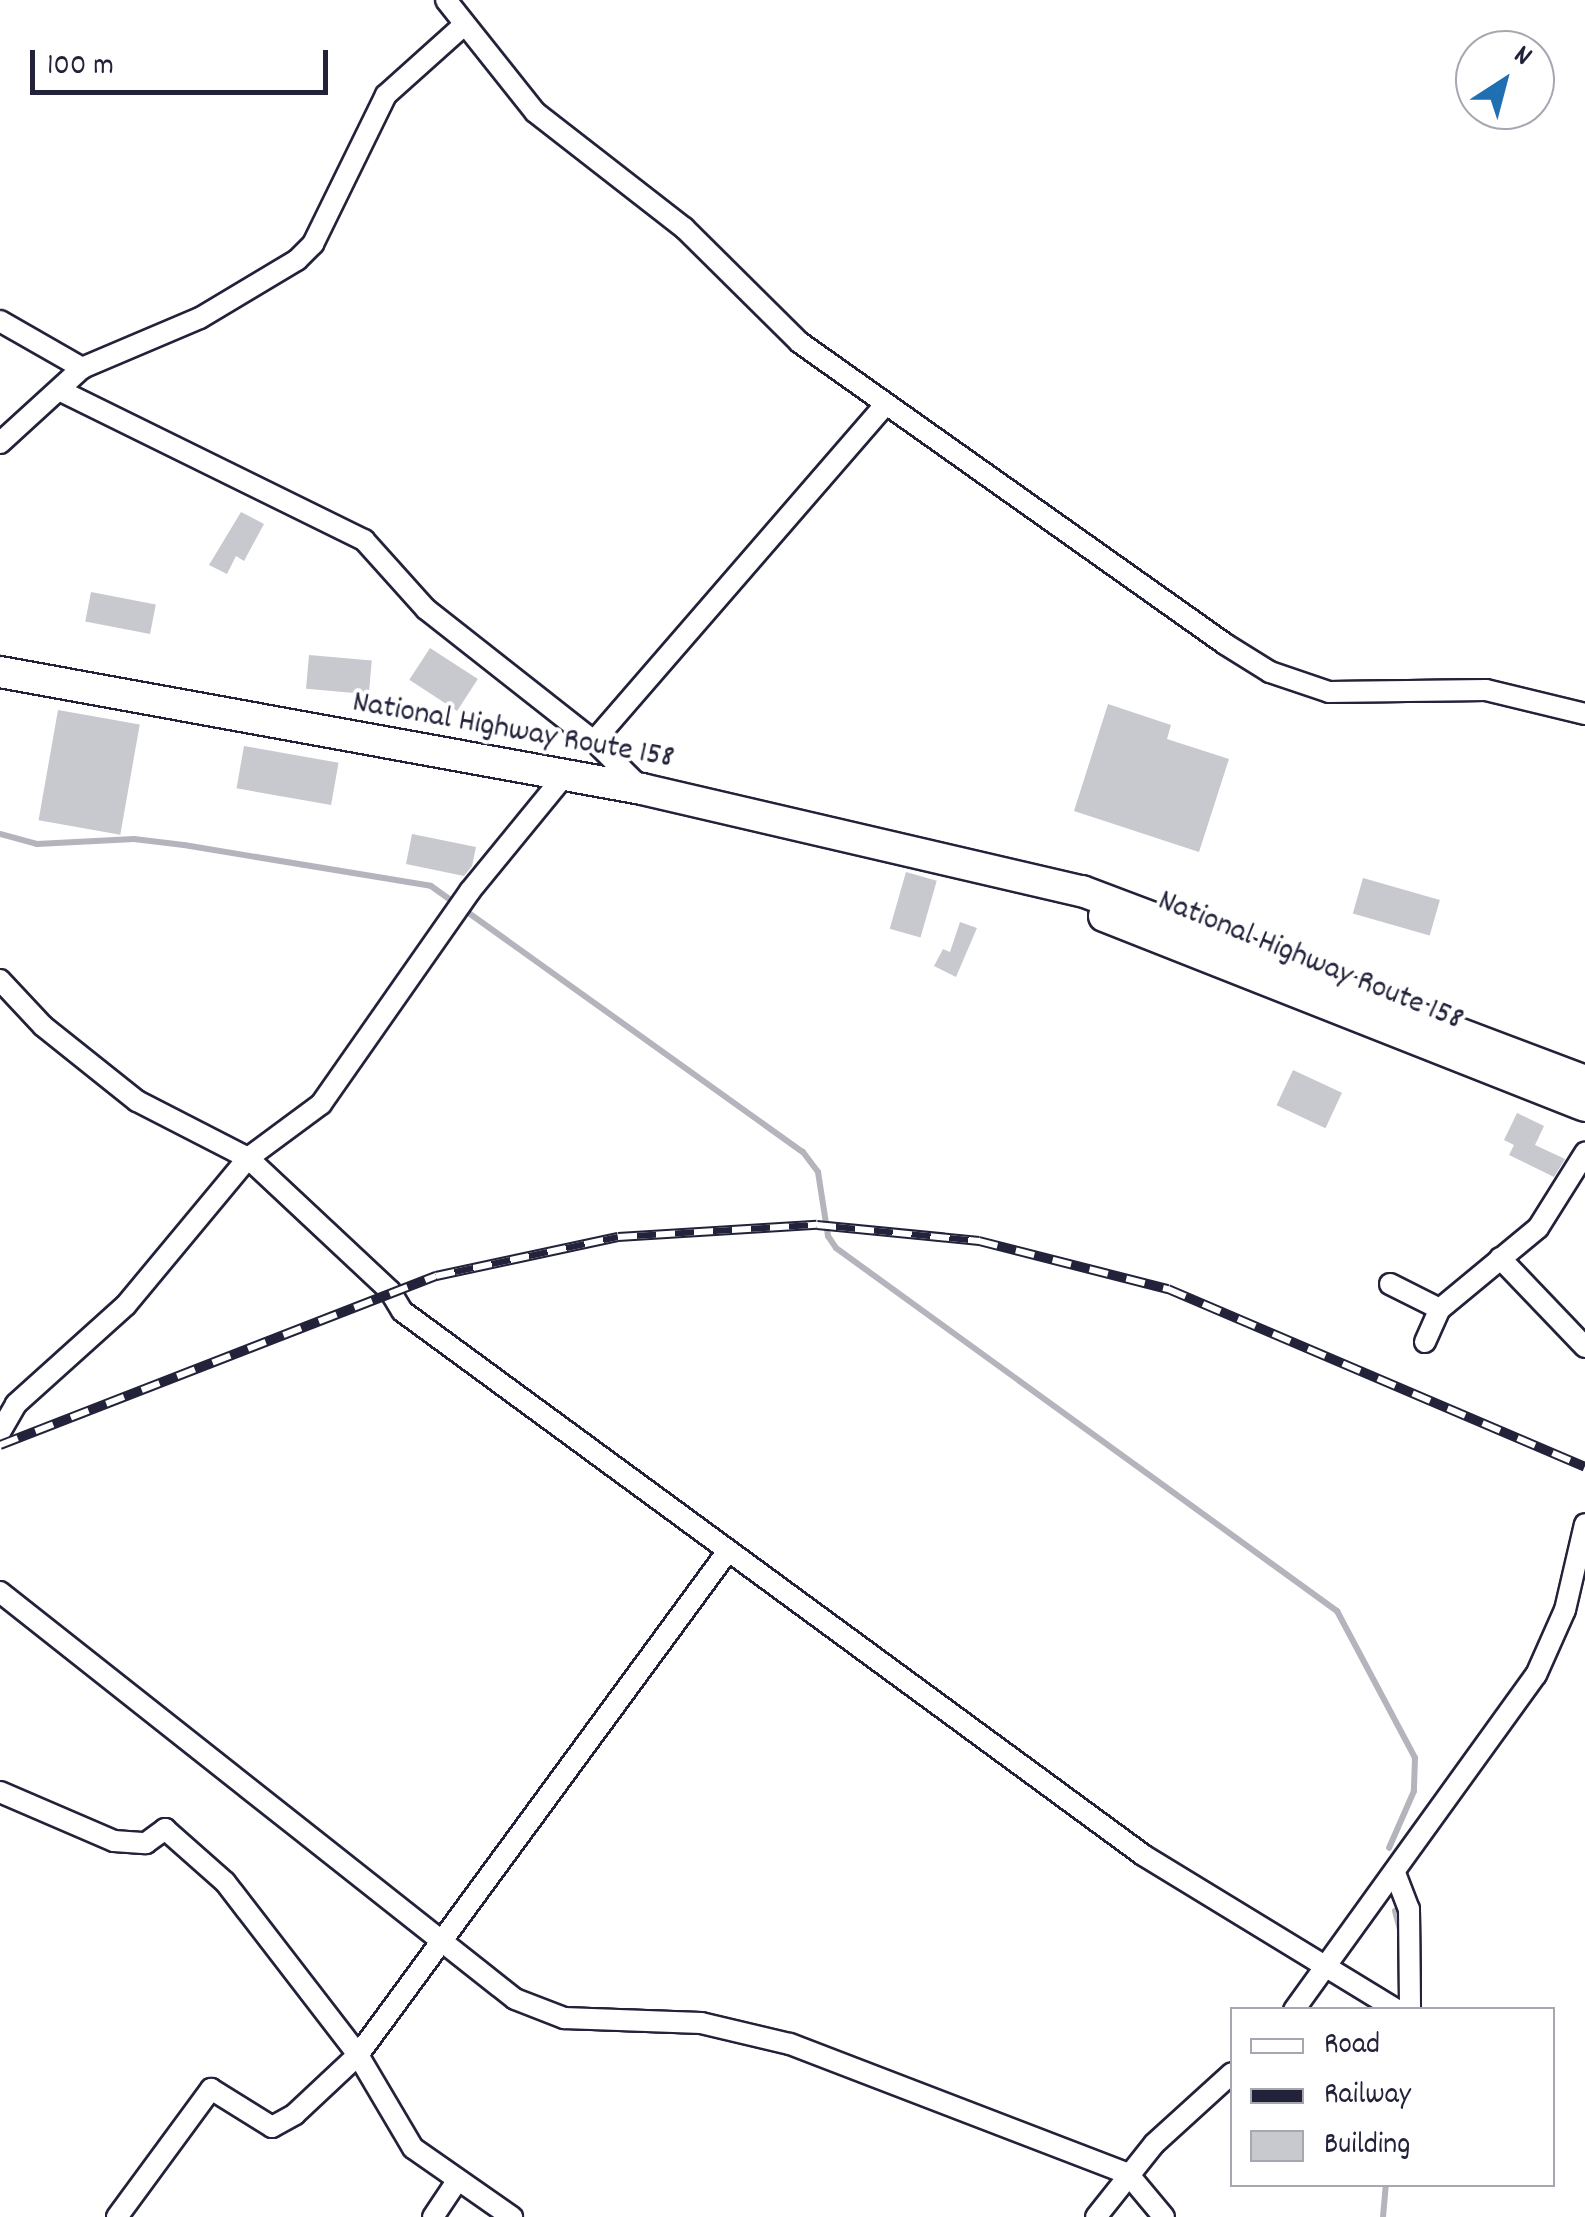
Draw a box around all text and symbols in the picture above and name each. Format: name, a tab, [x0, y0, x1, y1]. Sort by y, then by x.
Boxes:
scale bar	[35, 30, 332, 92]
north arrow	[1455, 30, 1555, 130]
text: N	[1504, 37, 1539, 78]
text: 100 m	[47, 46, 114, 89]
street label: National Highway Route 158	[349, 685, 677, 779]
street label: National Highway Route 158	[1152, 883, 1468, 1041]
legend	[1230, 2007, 1555, 2187]
text: Road	[1324, 2025, 1380, 2068]
text: Railway	[1324, 2075, 1411, 2118]
text: Building	[1324, 2125, 1410, 2168]

